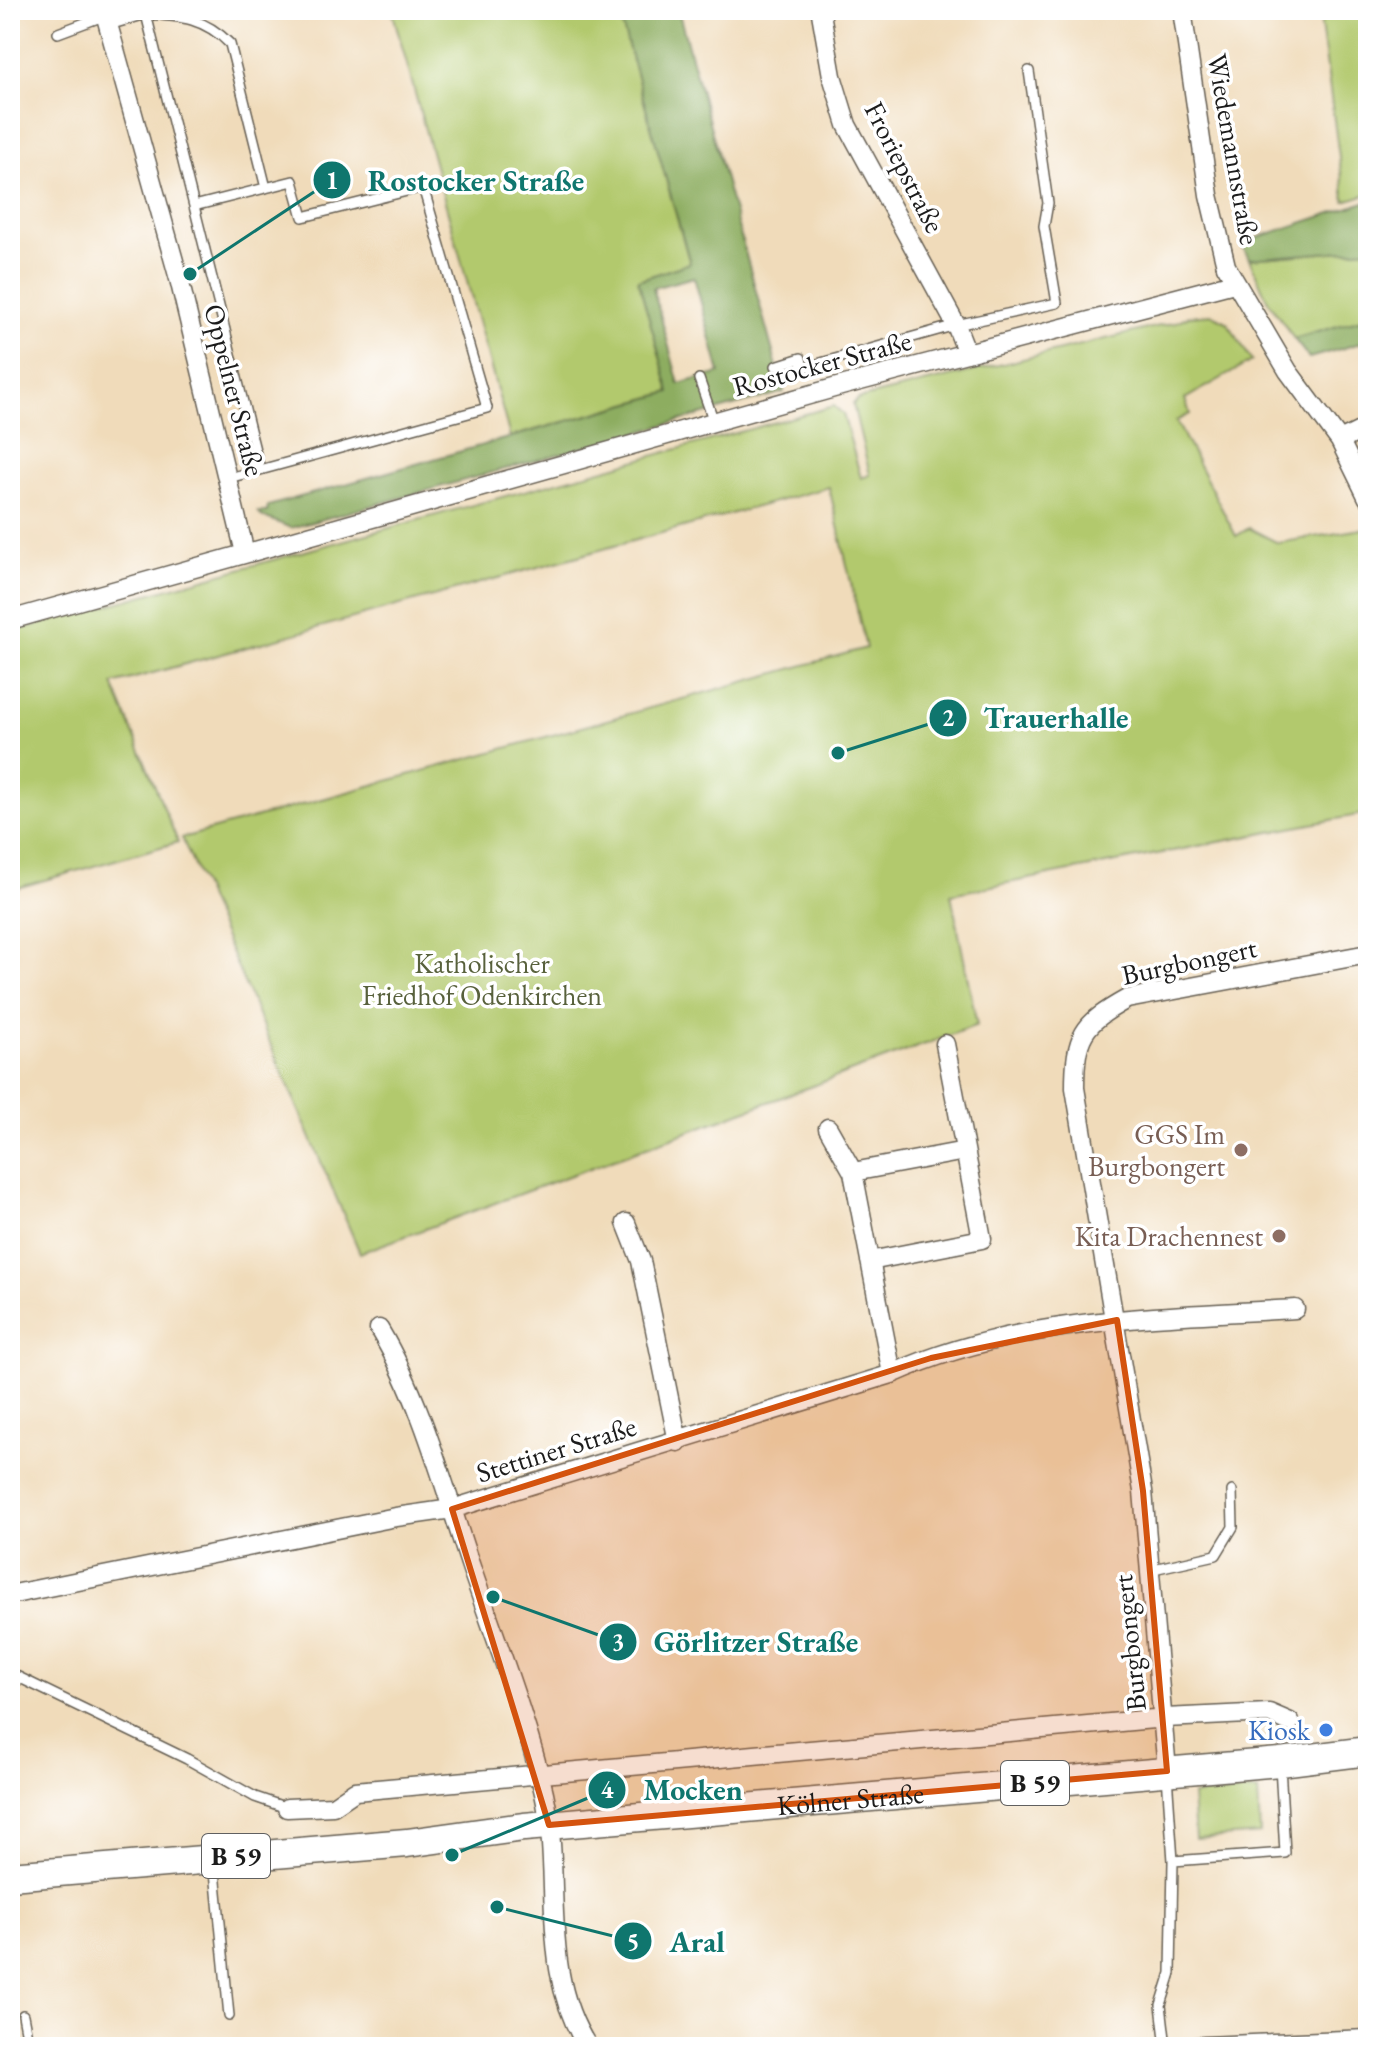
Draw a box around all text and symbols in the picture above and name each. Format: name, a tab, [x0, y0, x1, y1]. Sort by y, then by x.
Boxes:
street label: Wiedemannstraße	[1199, 51, 1269, 248]
street label: Froriepstraße	[857, 95, 953, 239]
callout: Rostocker Straße	[312, 153, 601, 207]
text: Rostocker Straße	[368, 161, 584, 200]
text: 1	[326, 165, 338, 196]
street label: Oppelner Straße	[196, 300, 274, 480]
street label: Rostocker Straße	[729, 322, 915, 404]
callout: Trauerhalle	[928, 691, 1145, 745]
text: Trauerhalle	[983, 698, 1129, 737]
text: 2	[942, 702, 955, 733]
street label: Burgbongert	[1118, 929, 1260, 993]
park label: Katholischer Friedhof Odenkirchen	[362, 945, 602, 1013]
place label: GGS Im Burgbongert	[1088, 1116, 1225, 1184]
marker: GGS Im Burgbongert	[1232, 1141, 1250, 1159]
place label: Kita Drachennest	[1075, 1218, 1263, 1254]
marker: Kita Drachennest	[1270, 1227, 1288, 1245]
street label: Stettiner Straße	[472, 1408, 640, 1490]
street label: Burgbongert	[1104, 1573, 1154, 1713]
callout: Görlitzer Straße	[598, 1615, 874, 1669]
text: Görlitzer Straße	[654, 1622, 858, 1661]
text: 3	[612, 1626, 624, 1657]
place label: Kiosk	[1248, 1712, 1311, 1748]
marker: Kiosk	[1317, 1721, 1335, 1739]
road number: B 59	[1001, 1761, 1069, 1805]
callout: Mocken	[587, 1763, 758, 1817]
text: Mocken	[643, 1770, 743, 1809]
text: 4	[601, 1774, 614, 1805]
street label: Kölner Straße	[775, 1775, 925, 1823]
road number: B 59	[202, 1834, 270, 1878]
callout: Aral	[613, 1914, 741, 1968]
text: Aral	[668, 1922, 725, 1961]
text: 5	[627, 1926, 639, 1957]

